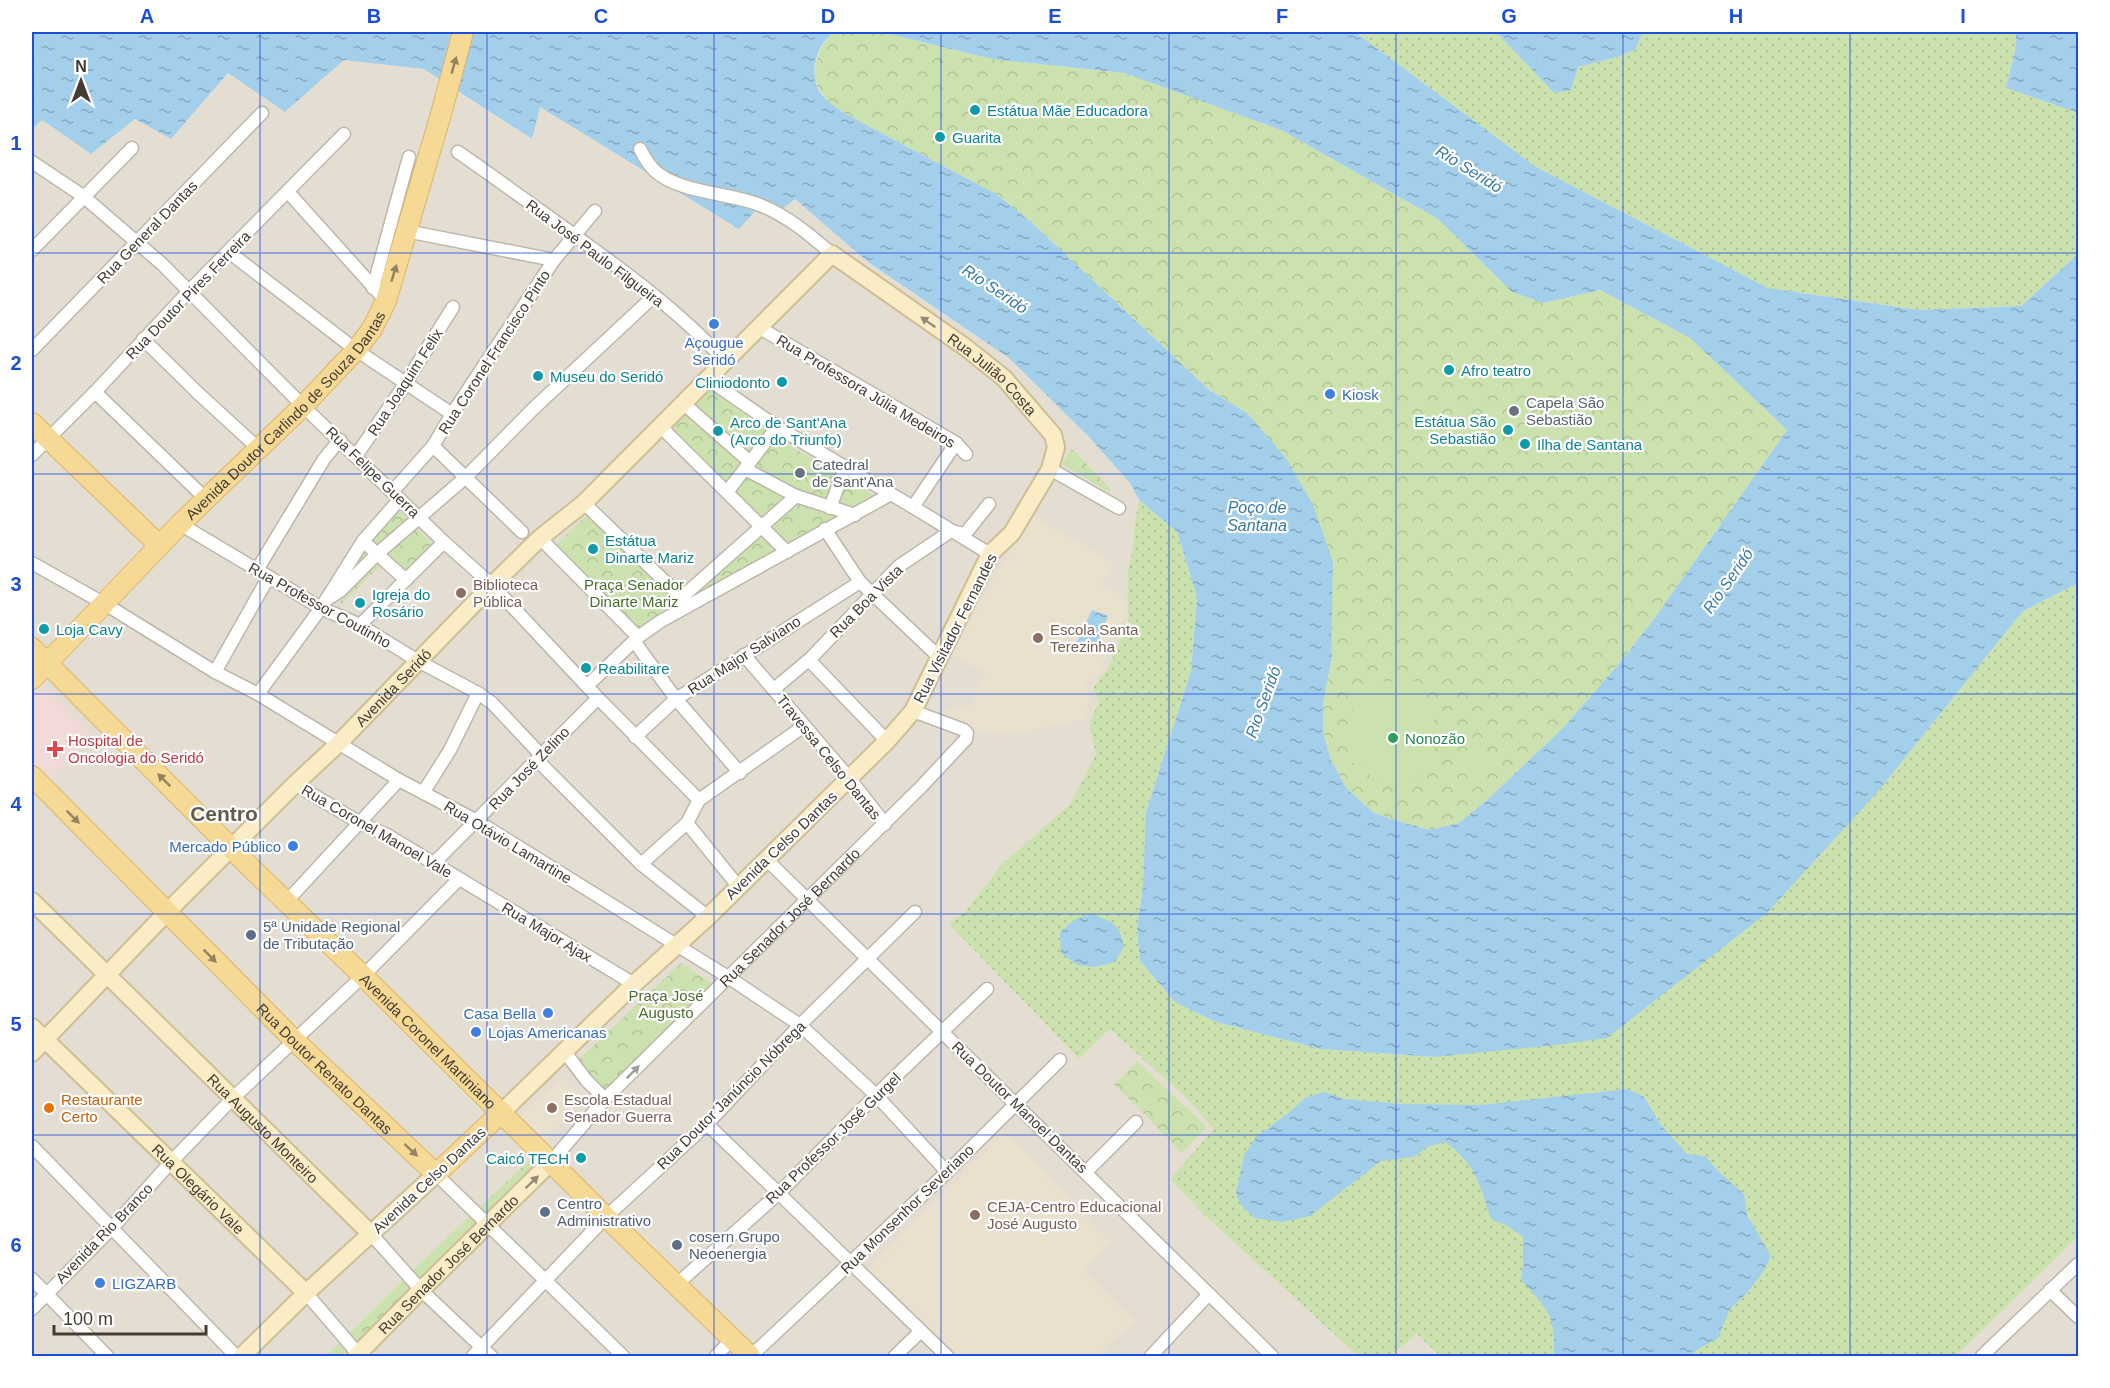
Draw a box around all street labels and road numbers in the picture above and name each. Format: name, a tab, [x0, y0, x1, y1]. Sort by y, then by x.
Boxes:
street label: Rua General Dantas	[93, 177, 201, 287]
street label: Rua José Paulo Filgueira	[523, 196, 668, 311]
street label: Rua Doutor Pires Ferreira	[122, 227, 254, 363]
street label: Rua Coronel Francisco Pinto	[435, 267, 553, 437]
street label: Avenida Doutor Carlindo de Souza Dantas	[182, 308, 388, 523]
street label: Rua Joaquim Felix	[364, 325, 446, 439]
street label: Rua Julião Costa	[945, 329, 1041, 419]
street label: Rua Professora Júlia Medeiros	[774, 331, 958, 451]
street label: Rua Felipe Guerra	[323, 423, 424, 521]
street label: Rua Visitador Fernandes	[910, 550, 1000, 706]
street label: Rua Professor Coutinho	[246, 559, 394, 651]
street label: Rua Boa Vista	[826, 561, 906, 641]
street label: Rua Major Salviano	[684, 612, 804, 698]
street label: Avenida Seridó	[352, 645, 434, 730]
street label: Travessa Celso Dantas	[774, 691, 884, 823]
street label: Rua José Zelino	[485, 723, 573, 813]
street label: Rua Coronel Manoel Vale	[299, 781, 455, 881]
street label: Avenida Celso Dantas	[722, 787, 840, 903]
street label: Rua Otávio Lamartine	[441, 797, 575, 887]
street label: Rua Senador José Bernardo	[716, 844, 863, 990]
street label: Rua Major Ajax	[499, 899, 595, 966]
street label: Avenida Coronel Martiniano	[357, 970, 500, 1112]
street label: Rua Doutor Renato Dantas	[254, 1000, 396, 1137]
street label: Rua Doutor Janúncio Nóbrega	[653, 1017, 809, 1173]
street label: Rua Doutor Manoel Dantas	[949, 1038, 1091, 1176]
street label: Rua Professor José Gurgel	[762, 1069, 904, 1207]
street label: Rua Augusto Monteiro	[204, 1070, 322, 1186]
street label: Avenida Celso Dantas	[369, 1123, 489, 1237]
street label: Rua Olegário Vale	[149, 1140, 248, 1237]
street label: Rua Monsenhor Severiano	[837, 1141, 977, 1277]
street label: Avenida Rio Branco	[52, 1180, 156, 1286]
street label: Rua Senador José Bernardo	[374, 1191, 521, 1337]

